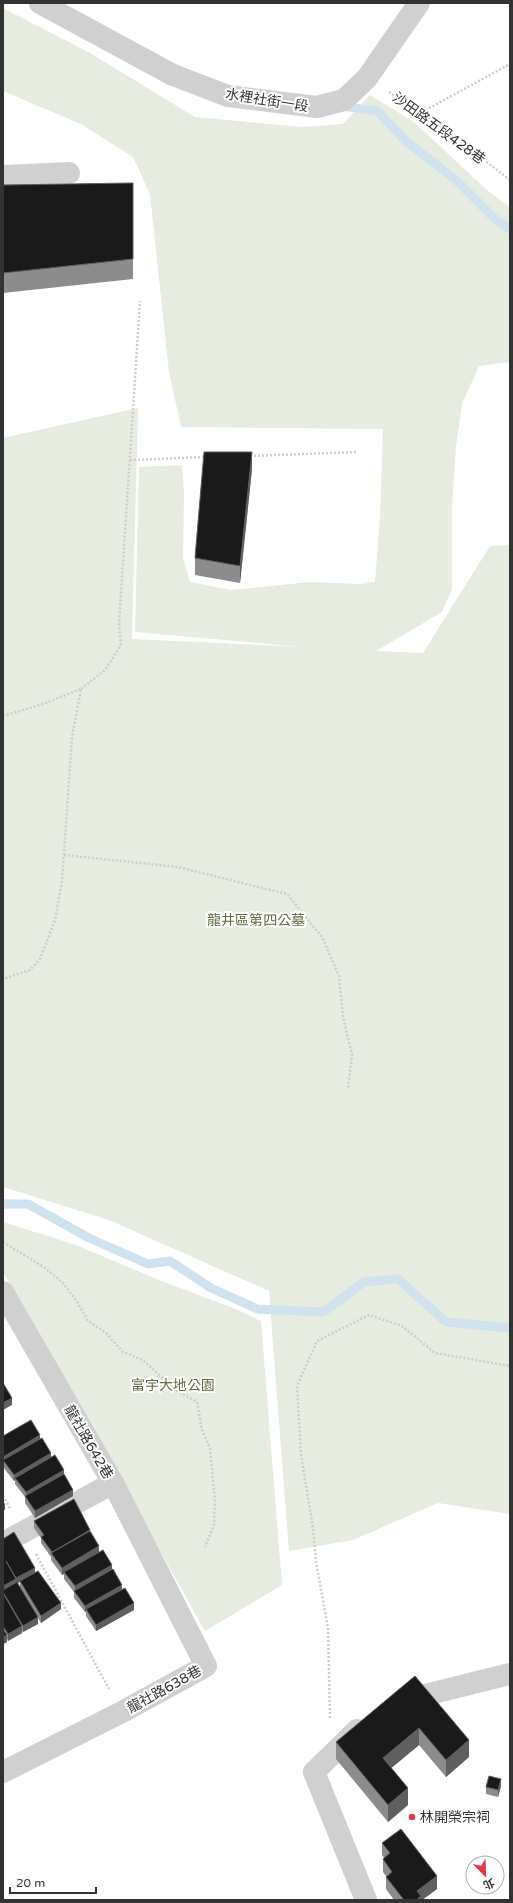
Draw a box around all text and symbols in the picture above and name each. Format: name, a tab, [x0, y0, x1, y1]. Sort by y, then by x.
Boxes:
street label: 水裡社街一段	[224, 86, 310, 115]
street label: 沙田路五段428巷	[389, 89, 488, 168]
park label: 龍井區第四公墓	[207, 912, 305, 929]
park label: 富宇大地公園	[131, 1377, 215, 1394]
street label: 龍社路642巷	[61, 1402, 117, 1482]
street label: 龍社路638巷	[124, 1662, 204, 1717]
place label: 林開榮宗祠	[420, 1809, 490, 1826]
marker: 林開榮宗祠	[407, 1812, 417, 1822]
north arrow	[465, 1855, 505, 1895]
scale bar	[10, 1869, 96, 1895]
text: 20 m	[16, 1876, 45, 1890]
text: 北	[481, 1876, 496, 1892]

